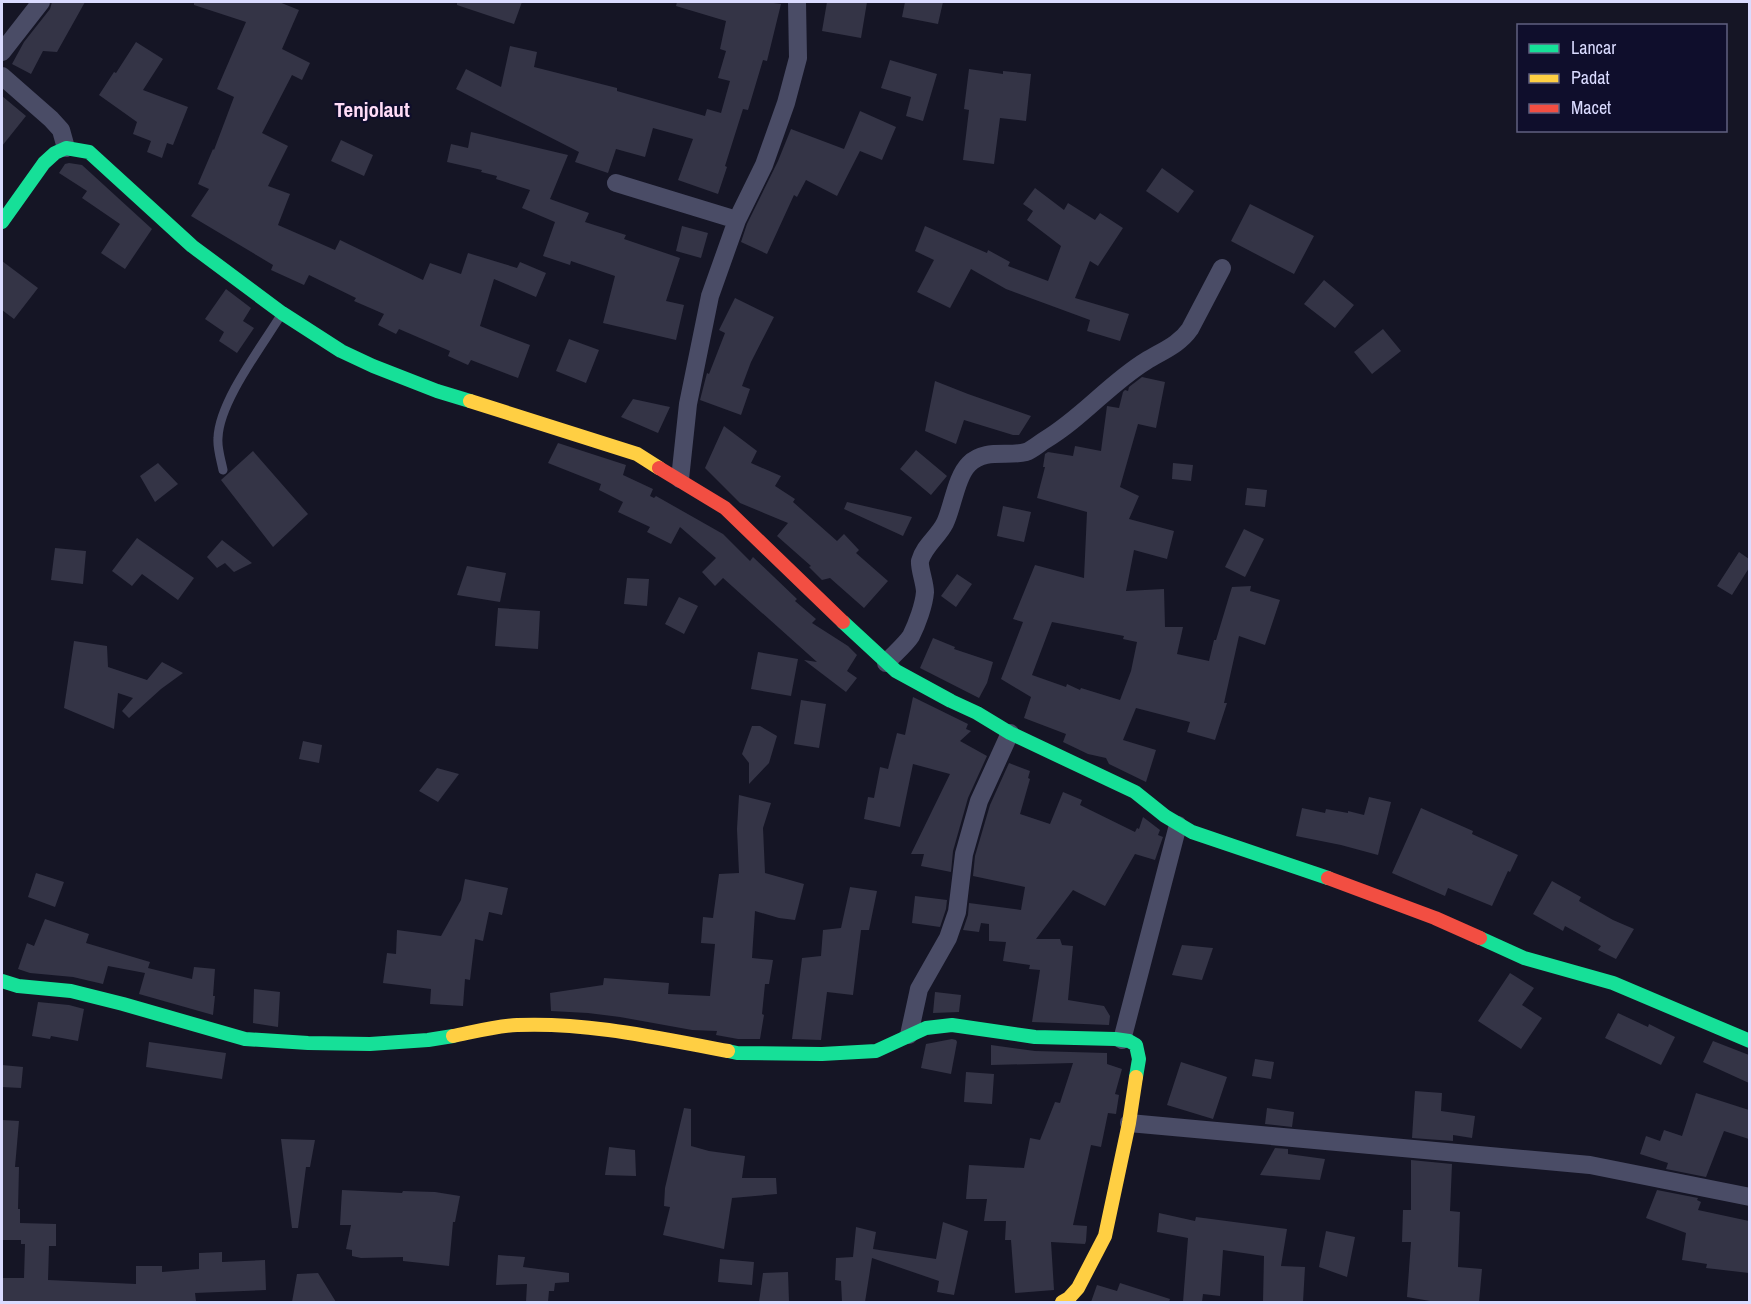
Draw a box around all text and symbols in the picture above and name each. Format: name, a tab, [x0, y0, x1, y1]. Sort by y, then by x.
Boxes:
legend	[1517, 24, 1727, 132]
text: Lancar	[1571, 35, 1616, 60]
text: Padat	[1571, 65, 1610, 90]
district label: Tenjolaut	[334, 95, 410, 124]
text: Macet	[1571, 95, 1611, 120]

